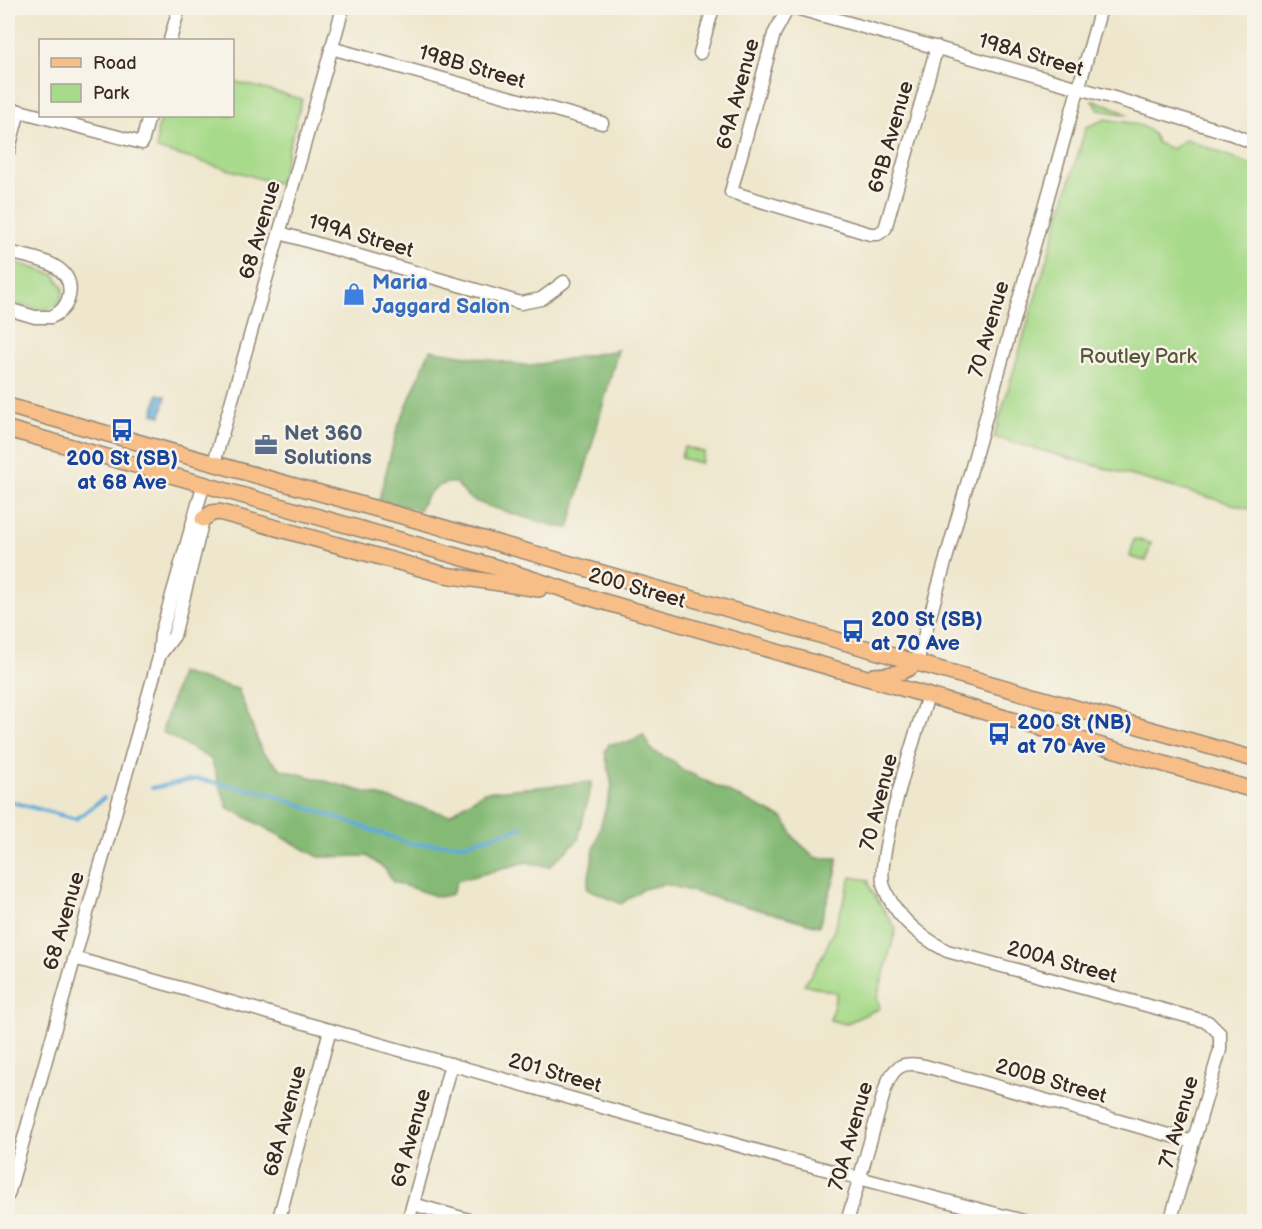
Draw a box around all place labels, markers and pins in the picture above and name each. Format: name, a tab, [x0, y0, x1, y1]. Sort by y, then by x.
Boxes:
place label: Maria Jaggard Salon	[372, 270, 510, 319]
shop icon: Maria Jaggard Salon	[341, 281, 367, 307]
bus stop icon: 200 St (SB) at 68 Ave	[109, 417, 135, 443]
place label: Net 360 Solutions	[284, 421, 372, 470]
office icon: Net 360 Solutions	[253, 432, 279, 458]
place label: 200 St (SB) at 68 Ave	[66, 446, 178, 495]
place label: 200 St (SB) at 70 Ave	[871, 607, 983, 656]
bus stop icon: 200 St (SB) at 70 Ave	[840, 618, 866, 644]
place label: 200 St (NB) at 70 Ave	[1017, 710, 1132, 759]
bus stop icon: 200 St (NB) at 70 Ave	[986, 721, 1012, 747]

